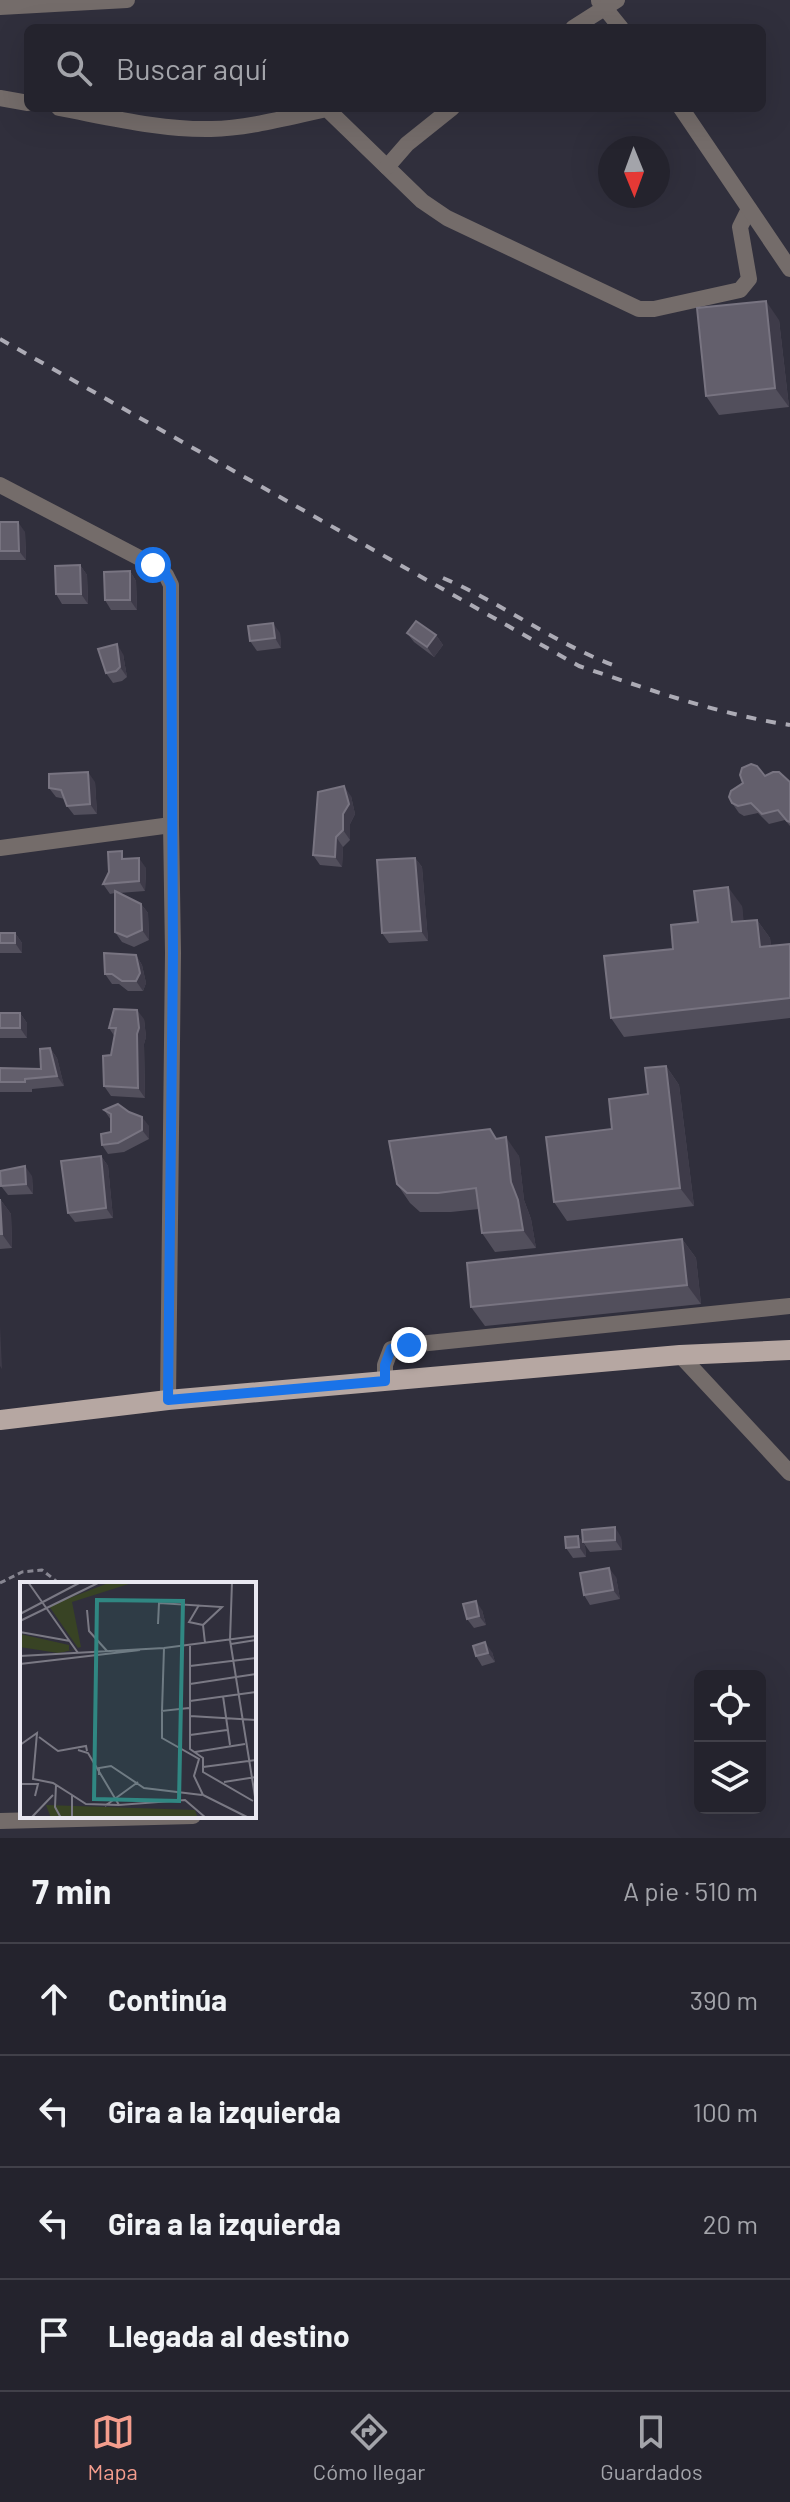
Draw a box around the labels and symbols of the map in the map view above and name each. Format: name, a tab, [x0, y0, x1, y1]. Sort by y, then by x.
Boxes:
north arrow	[598, 136, 670, 208]
route start	[135, 547, 171, 583]
route end	[391, 1327, 427, 1363]
inset map	[20, 1582, 256, 1818]

